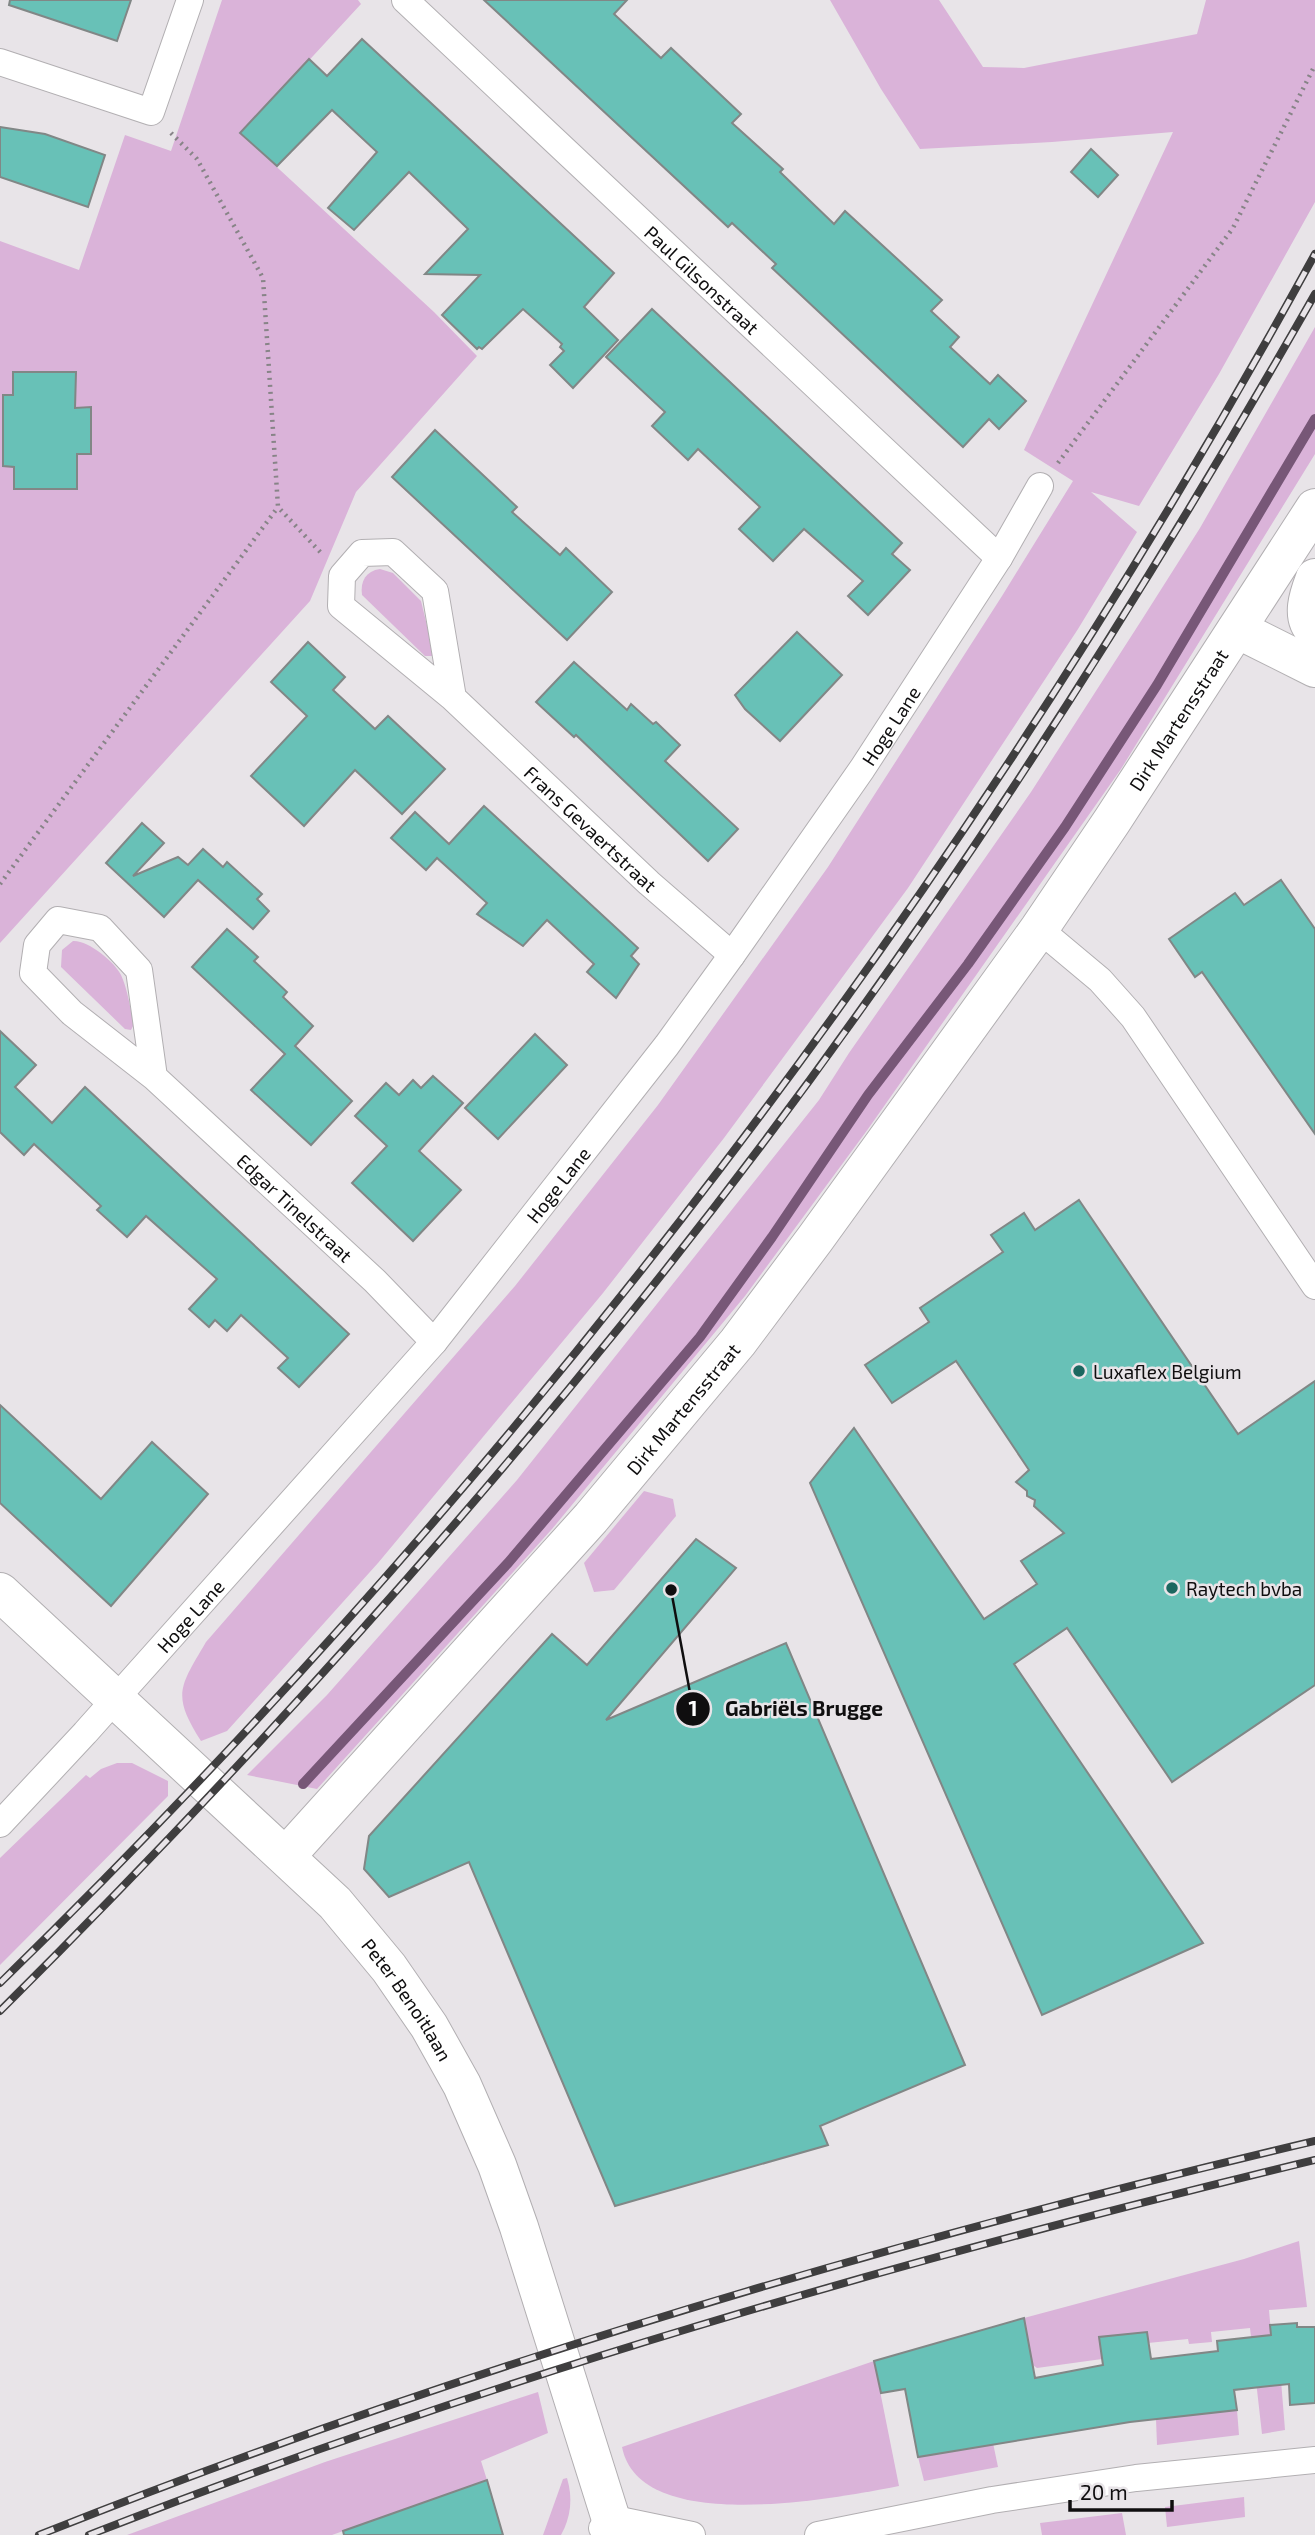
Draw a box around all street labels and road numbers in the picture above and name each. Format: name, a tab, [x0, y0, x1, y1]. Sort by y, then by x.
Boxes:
street label: Paul Gilsonstraat	[640, 220, 764, 339]
street label: Dirk Martensstraat	[1124, 644, 1232, 795]
street label: Hoge Lane	[856, 681, 924, 769]
street label: Frans Gevaertstraat	[520, 760, 662, 896]
street label: Hoge Lane	[521, 1142, 594, 1227]
street label: Edgar Tinelstraat	[233, 1148, 358, 1266]
street label: Dirk Martensstraat	[621, 1338, 744, 1479]
street label: Hoge Lane	[151, 1574, 228, 1657]
street label: Peter Benoitlaan	[358, 1933, 457, 2065]

